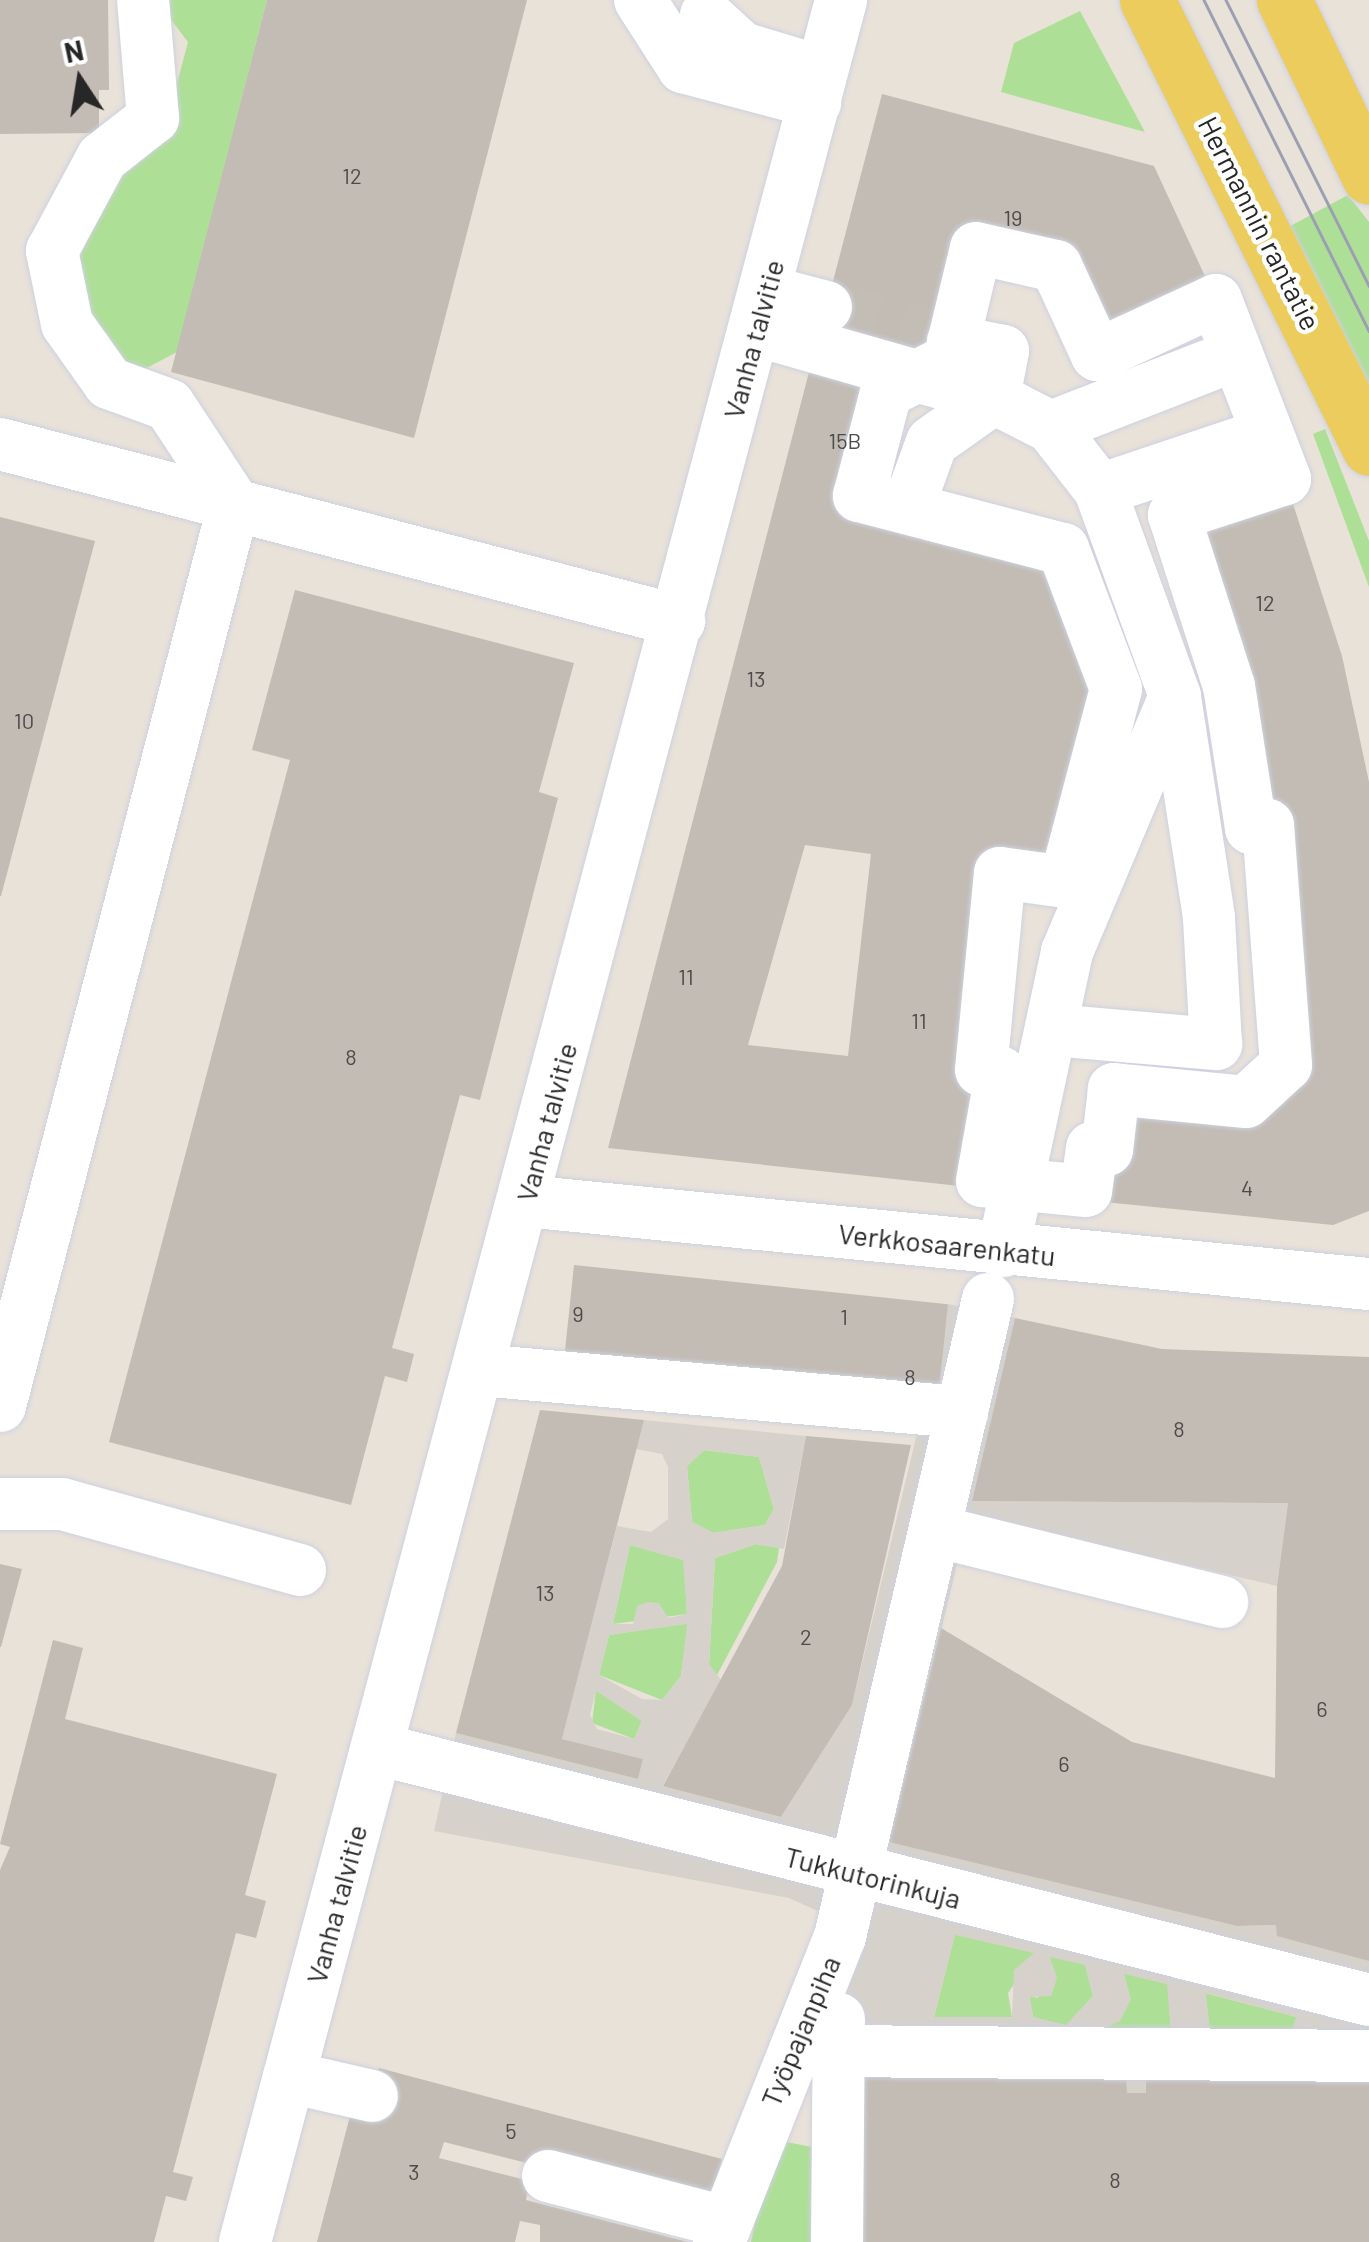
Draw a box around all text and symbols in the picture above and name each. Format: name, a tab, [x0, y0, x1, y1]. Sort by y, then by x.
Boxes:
north arrow	[30, 30, 130, 130]
text: N	[61, 32, 86, 69]
street label: Hermannin rantatie	[1192, 111, 1328, 335]
house number: 12	[342, 163, 362, 189]
house number: 19	[1003, 205, 1023, 231]
street label: Vanha talvitie	[716, 256, 790, 422]
house number: 15B	[829, 428, 861, 454]
house number: 12	[1255, 590, 1275, 616]
house number: 13	[746, 666, 766, 692]
house number: 10	[14, 708, 34, 734]
house number: 11	[678, 964, 694, 990]
house number: 11	[911, 1008, 927, 1034]
street label: Vanha talvitie	[509, 1039, 583, 1205]
house number: 8	[345, 1044, 357, 1070]
house number: 4	[1241, 1175, 1253, 1201]
street label: Verkkosaarenkatu	[837, 1216, 1057, 1272]
house number: 9	[572, 1301, 584, 1327]
house number: 1	[840, 1304, 848, 1330]
house number: 8	[904, 1364, 916, 1390]
house number: 8	[1173, 1416, 1185, 1442]
house number: 13	[535, 1580, 555, 1606]
house number: 2	[800, 1624, 812, 1650]
house number: 6	[1316, 1696, 1328, 1722]
house number: 6	[1058, 1751, 1070, 1777]
street label: Vanha talvitie	[299, 1821, 373, 1987]
street label: Tukkutorinkuja	[781, 1839, 965, 1915]
street label: Työpajanpiha	[753, 1951, 847, 2111]
house number: 5	[505, 2118, 517, 2144]
house number: 3	[408, 2159, 420, 2185]
house number: 8	[1109, 2167, 1121, 2193]

